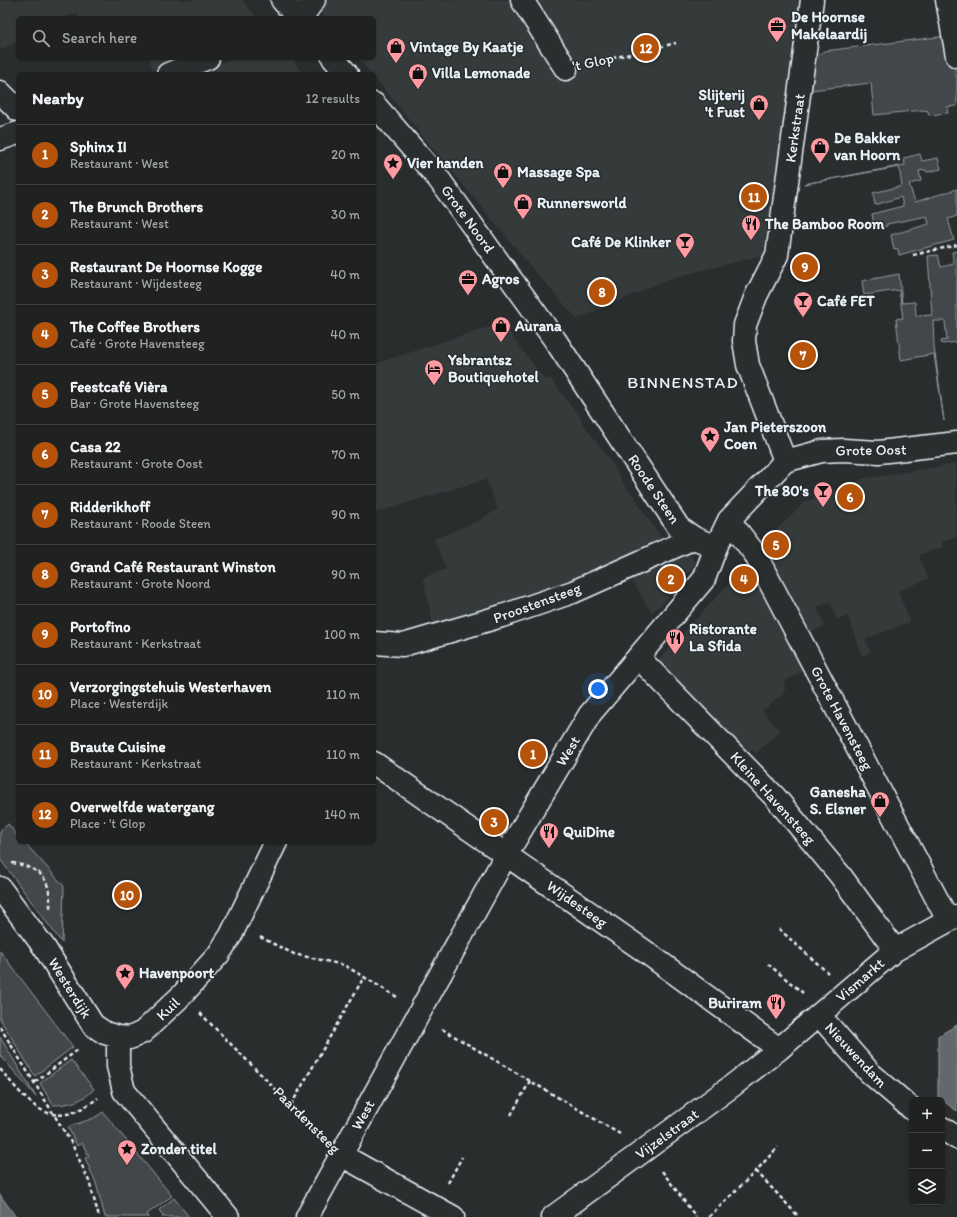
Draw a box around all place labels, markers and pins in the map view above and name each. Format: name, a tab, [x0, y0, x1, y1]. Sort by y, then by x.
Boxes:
place label: De Hoornse Makelaardij	[791, 8, 867, 44]
office icon: De Hoornse Makelaardij	[766, 15, 788, 43]
pin: 12	[633, 33, 659, 63]
shop icon: Vintage By Kaatje	[385, 36, 407, 64]
place label: Vintage By Kaatje	[410, 38, 524, 57]
shop icon: Villa Lemonade	[407, 62, 429, 90]
place label: Villa Lemonade	[432, 64, 530, 82]
place label: Slijterij 't Fust	[699, 86, 745, 121]
shop icon: Slijterij 't Fust	[748, 93, 770, 121]
place label: De Bakker van Hoorn	[834, 129, 901, 164]
shop icon: De Bakker van Hoorn	[809, 136, 831, 164]
place icon: Vier handen	[382, 152, 404, 180]
place label: Vier handen	[407, 154, 484, 172]
shop icon: Massage Spa	[492, 161, 514, 189]
place label: Massage Spa	[517, 163, 600, 182]
pin: 11	[741, 182, 767, 212]
shop icon: Runnersworld	[512, 192, 534, 220]
place label: Runnersworld	[537, 194, 628, 212]
restaurant icon: The Bamboo Room	[740, 213, 762, 241]
place label: The Bamboo Room	[764, 215, 885, 233]
bar icon: Café De Klinker	[674, 231, 696, 259]
place label: Café De Klinker	[571, 233, 672, 251]
pin: 9	[792, 252, 818, 282]
office icon: Agros	[457, 268, 479, 296]
place label: Agros	[481, 270, 520, 289]
pin: 8	[589, 277, 615, 307]
bar icon: Café FET	[792, 290, 814, 318]
place label: Café FET	[817, 292, 875, 310]
shop icon: Aurana	[490, 315, 512, 343]
place label: Aurana	[514, 317, 562, 335]
pin: 7	[790, 340, 816, 370]
place label: Ysbrantsz Boutiquehotel	[447, 351, 539, 387]
hotel icon: Ysbrantsz Boutiquehotel	[423, 358, 445, 386]
place label: Jan Pieterszoon Coen	[723, 418, 827, 453]
place icon: Jan Pieterszoon Coen	[699, 425, 721, 453]
bar icon: The 80's	[812, 480, 834, 508]
place label: The 80's	[754, 482, 809, 500]
pin: 6	[837, 482, 863, 512]
pin: 5	[763, 530, 789, 560]
pin: 2	[658, 564, 684, 594]
pin: 4	[731, 564, 757, 594]
place label: Ristorante La Sfida	[689, 620, 757, 655]
restaurant icon: Ristorante La Sfida	[664, 627, 686, 655]
pin: 1	[520, 739, 546, 769]
place label: Ganesha S. Elsner	[810, 783, 867, 818]
shop icon: Ganesha S. Elsner	[869, 790, 891, 818]
pin: 3	[481, 807, 507, 837]
restaurant icon: QuiDine	[538, 821, 560, 849]
place label: QuiDine	[563, 823, 615, 841]
pin: 10	[114, 880, 140, 910]
place icon: Havenpoort	[114, 962, 136, 990]
place label: Havenpoort	[139, 964, 214, 983]
restaurant icon: Buriram	[765, 992, 787, 1020]
place label: Buriram	[708, 994, 762, 1012]
place icon: Zonder titel	[116, 1138, 138, 1166]
place label: Zonder titel	[141, 1140, 217, 1158]

